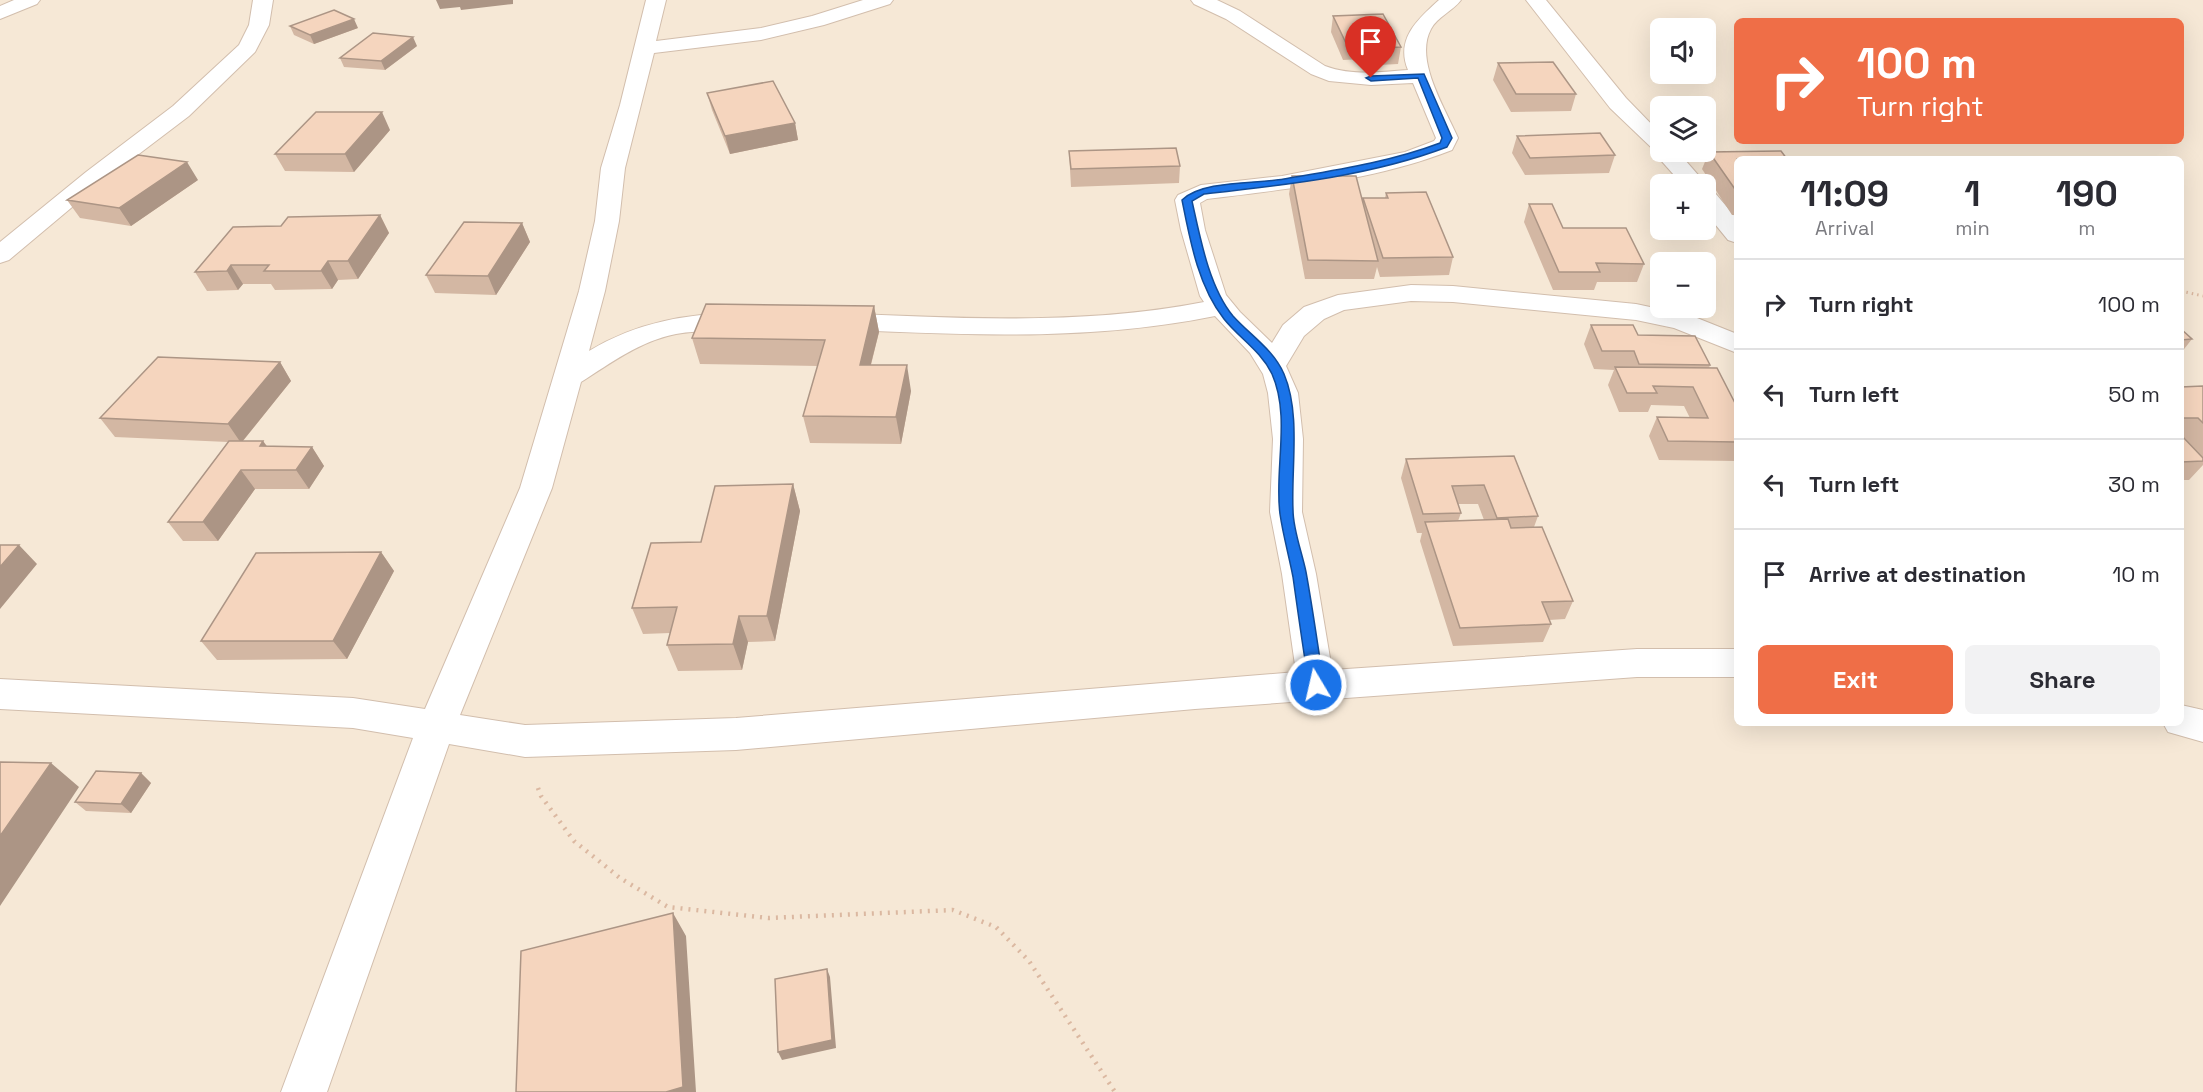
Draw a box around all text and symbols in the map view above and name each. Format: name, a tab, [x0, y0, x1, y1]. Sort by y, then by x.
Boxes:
pin	[1345, 16, 1396, 78]
map controls	[1650, 18, 1716, 318]
button: sound	[1650, 18, 1716, 84]
icon: arrive	[1354, 25, 1387, 58]
text: 100 m	[1857, 37, 1977, 90]
icon: right	[1758, 42, 1836, 120]
text: Turn right	[1857, 89, 1984, 124]
button: layers	[1650, 96, 1716, 162]
text: 11:09	[1800, 171, 1889, 217]
text: 1	[1964, 171, 1981, 217]
text: 190	[2056, 171, 2118, 217]
button: +	[1650, 174, 1716, 240]
text: Arrival	[1815, 215, 1874, 241]
text: min	[1955, 215, 1990, 241]
text: m	[2078, 215, 2095, 241]
button: −	[1650, 252, 1716, 318]
icon: right	[1758, 288, 1791, 321]
text: Turn right	[1809, 290, 1914, 318]
text: 100 m	[2098, 290, 2160, 318]
icon: left	[1758, 378, 1791, 411]
text: Turn left	[1809, 380, 1899, 408]
text: 50 m	[2108, 380, 2160, 408]
icon: left	[1758, 468, 1791, 501]
text: Turn left	[1809, 470, 1899, 498]
text: 30 m	[2108, 470, 2160, 498]
icon: arrive	[1758, 558, 1791, 591]
text: Arrive at destination	[1809, 560, 2026, 588]
text: 10 m	[2112, 560, 2160, 588]
button: Exit	[1758, 645, 1953, 714]
button: Share	[1965, 645, 2160, 714]
position arrow	[1284, 653, 1348, 717]

